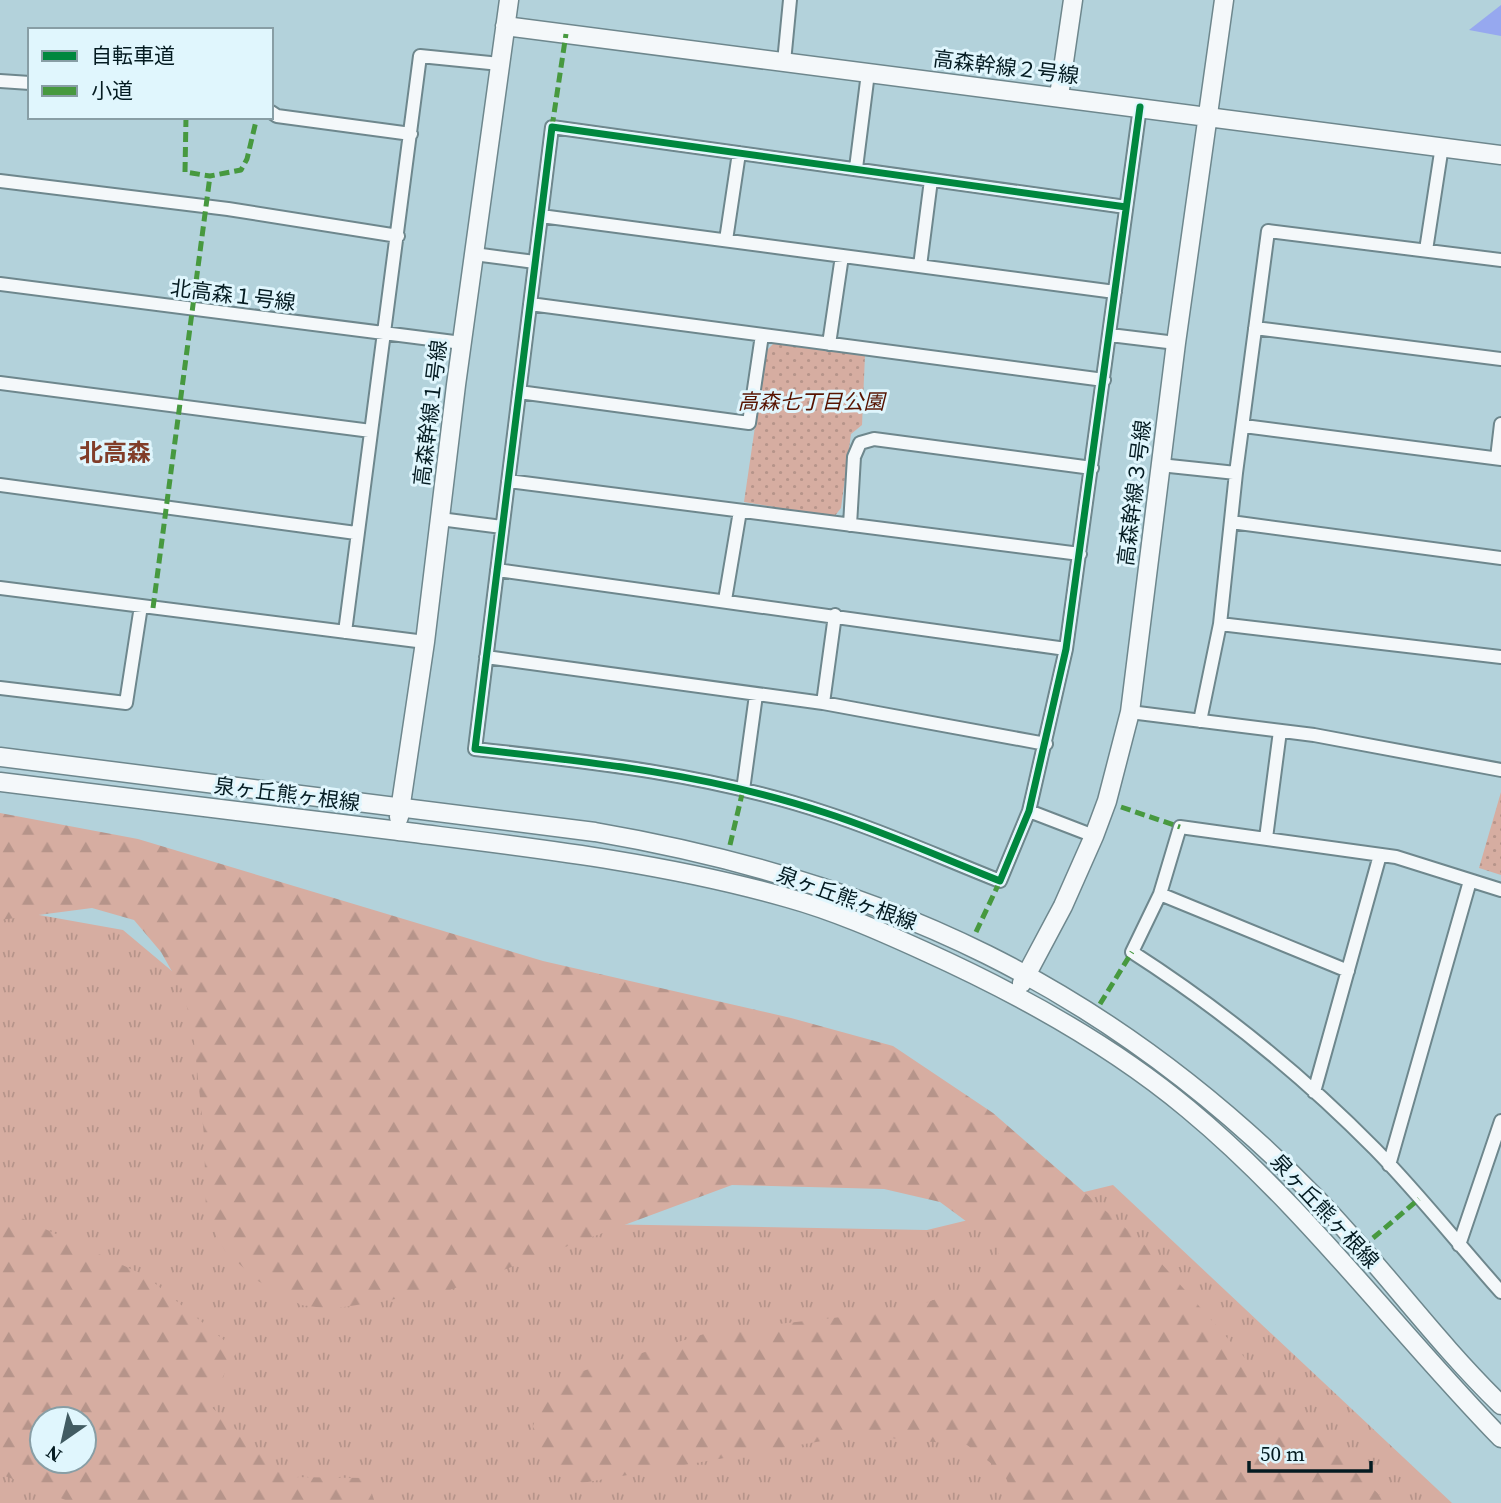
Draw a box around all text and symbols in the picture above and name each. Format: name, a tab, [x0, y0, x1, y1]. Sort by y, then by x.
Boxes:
legend	[28, 28, 273, 119]
text: 自転車道	[91, 41, 175, 70]
street label: 高森幹線２号線	[931, 44, 1081, 90]
text: 小道	[91, 76, 133, 105]
street label: 北高森１号線	[169, 273, 297, 317]
street label: 高森幹線１号線	[407, 338, 453, 488]
park label: 高森七丁目公園	[738, 387, 887, 416]
street label: 高森幹線３号線	[1111, 418, 1157, 568]
district label: 北高森	[79, 436, 151, 469]
street label: 泉ヶ丘熊ヶ根線	[212, 771, 362, 817]
street label: 泉ヶ丘熊ヶ根線	[773, 859, 921, 937]
street label: 泉ヶ丘熊ヶ根線	[1264, 1147, 1386, 1275]
north arrow	[28, 1405, 98, 1475]
scale bar	[1249, 1430, 1372, 1474]
text: N	[40, 1439, 67, 1469]
text: 50 m	[1260, 1439, 1305, 1468]

